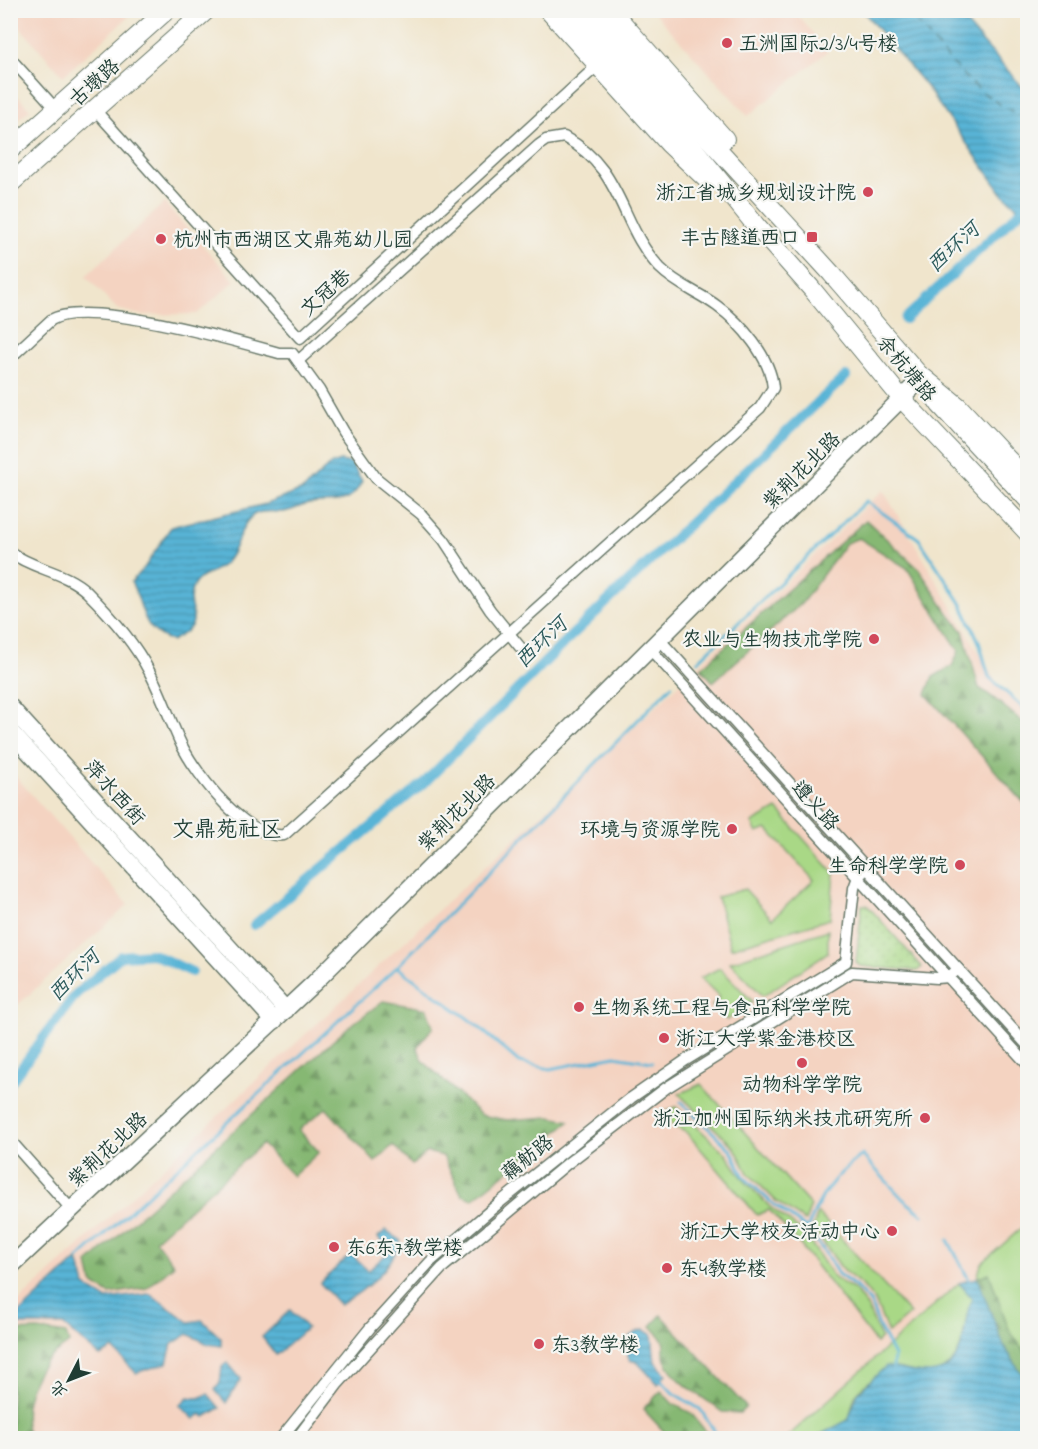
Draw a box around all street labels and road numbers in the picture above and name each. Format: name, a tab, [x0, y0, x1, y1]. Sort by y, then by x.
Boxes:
street label: 古墩路	[64, 52, 128, 115]
street label: 文冠巷	[295, 262, 359, 325]
street label: 余杭塘路	[868, 330, 943, 410]
street label: 紫荆花北路	[757, 425, 849, 517]
street label: 萍水西街	[76, 754, 151, 833]
street label: 紫荆花北路	[412, 767, 504, 859]
street label: 遵义路	[783, 775, 846, 839]
street label: 紫荆花北路	[62, 1105, 156, 1196]
street label: 藕舫路	[496, 1128, 562, 1189]

